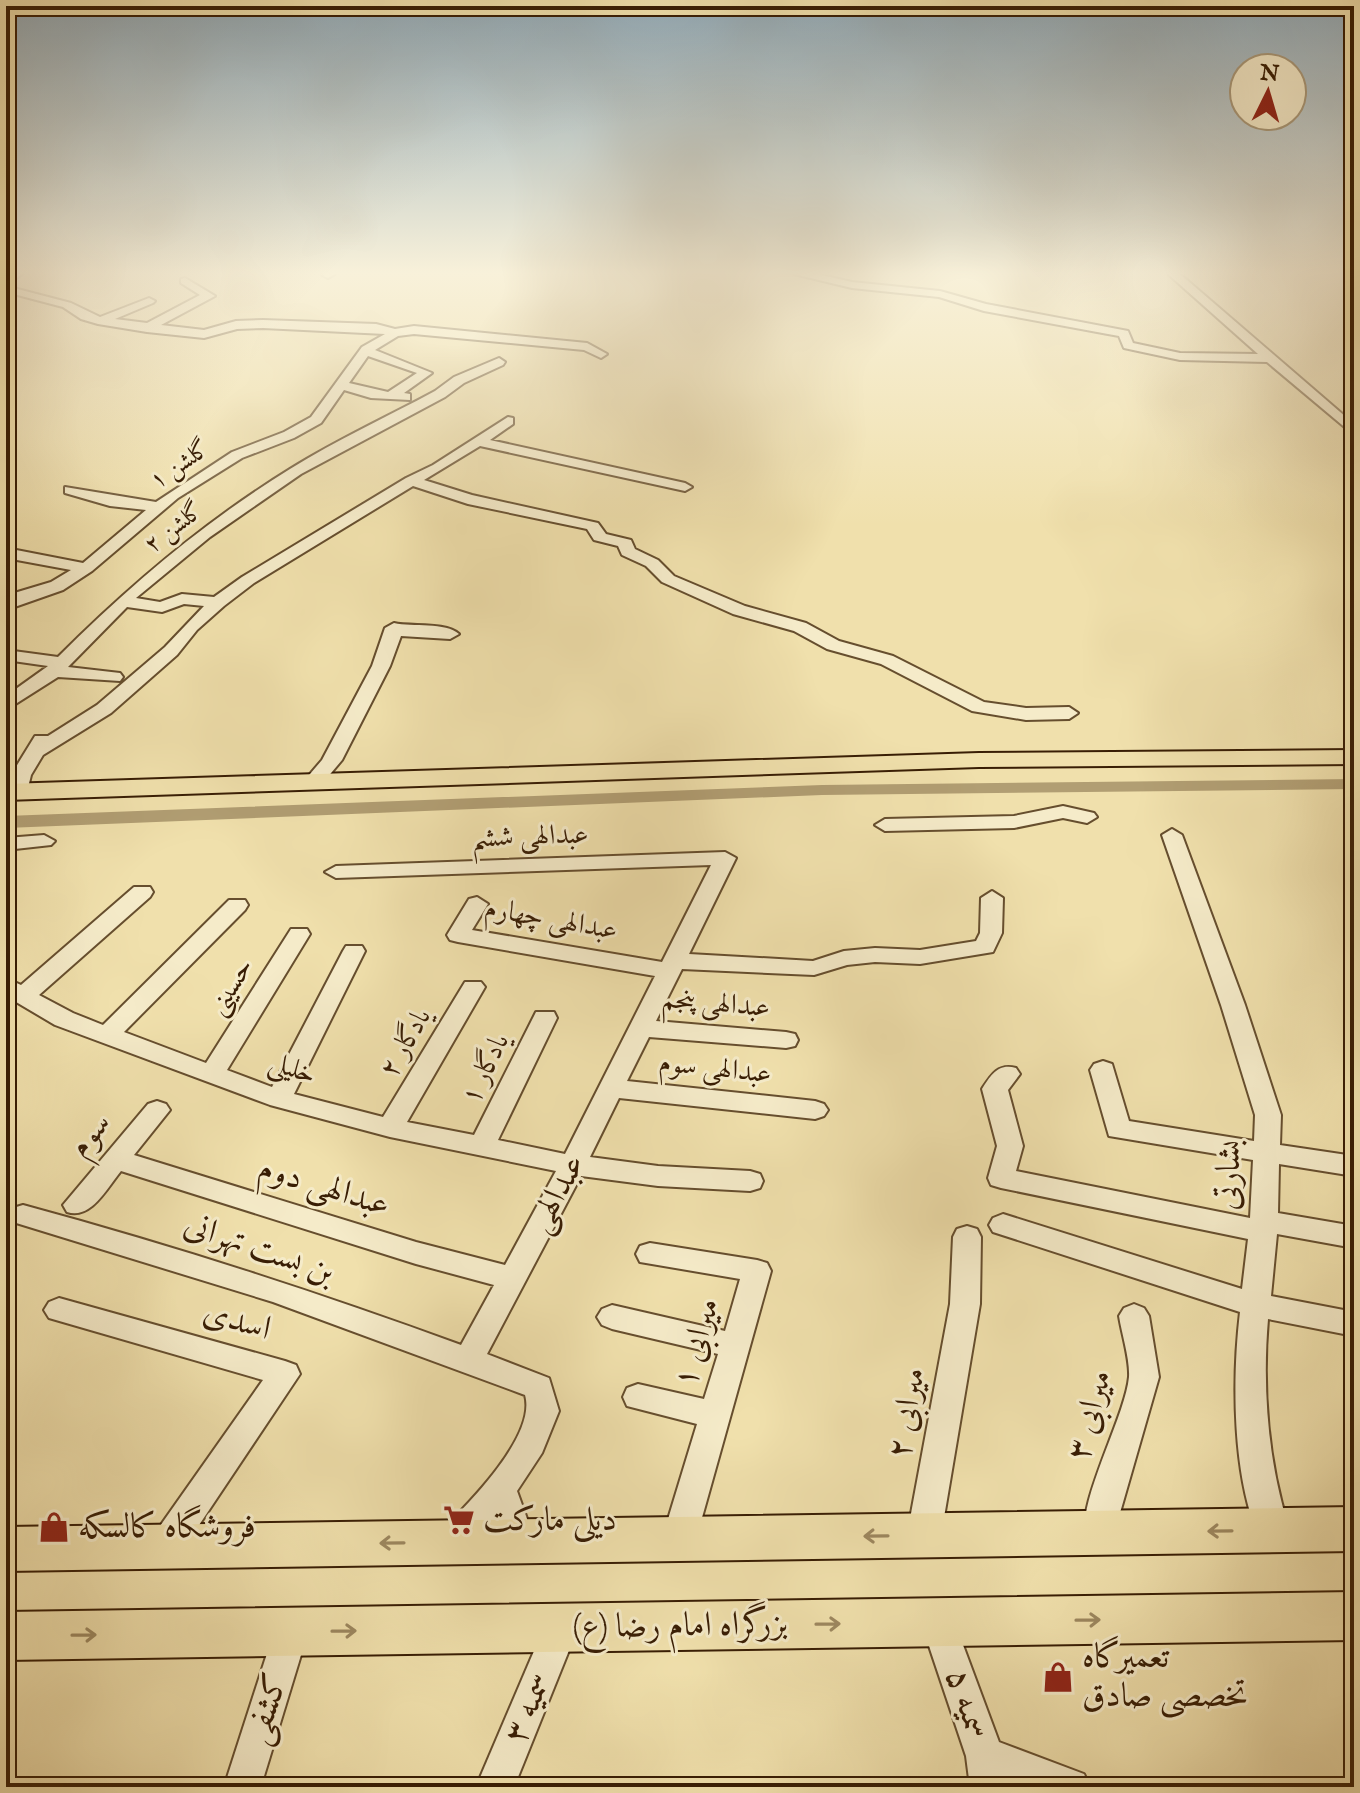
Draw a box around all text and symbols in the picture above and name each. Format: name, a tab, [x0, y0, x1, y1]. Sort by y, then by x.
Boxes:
north arrow	[1228, 52, 1308, 132]
text: N	[1258, 59, 1280, 89]
street label: گلشن ۱	[143, 433, 216, 496]
street label: گلشن ۲	[138, 495, 210, 560]
street label: عبدالهی ششم	[471, 817, 590, 865]
street label: عبدالهی چهارم	[481, 891, 620, 954]
street label: حسینی	[200, 952, 263, 1023]
street label: عبدالهی پنجم	[660, 982, 772, 1033]
street label: یادگار ۲	[371, 1000, 441, 1084]
street label: یادگار ۱	[453, 1026, 519, 1110]
street label: خلیلی	[263, 1045, 320, 1094]
street label: عبدالهی سوم	[656, 1046, 773, 1097]
street label: سوم	[59, 1103, 126, 1170]
street label: بشارتی	[1206, 1138, 1252, 1211]
street label: عبدالهی دوم	[251, 1147, 395, 1233]
street label: عبدالهی	[518, 1147, 596, 1241]
street label: بن بست تهرانی	[178, 1203, 340, 1295]
street label: اسدی	[198, 1291, 276, 1351]
street label: میرابی ۱	[664, 1293, 731, 1393]
street label: میرابی ۲	[878, 1364, 937, 1462]
street label: میرابی ۳	[1057, 1365, 1124, 1465]
place label: دیلی مارکت	[483, 1499, 617, 1543]
supermarket icon: دیلی مارکت	[442, 1503, 476, 1537]
place label: فروشگاه کالسکه	[78, 1504, 256, 1549]
shop icon: فروشگاه کالسکه	[37, 1510, 71, 1544]
one-way arrow	[1207, 1524, 1234, 1539]
one-way arrow	[863, 1528, 890, 1544]
one-way arrow	[379, 1536, 406, 1551]
street label: بزرگراه امام رضا (ع)	[572, 1600, 788, 1655]
one-way arrow	[1074, 1612, 1101, 1628]
one-way arrow	[814, 1616, 841, 1632]
one-way arrow	[330, 1624, 357, 1639]
one-way arrow	[70, 1627, 97, 1643]
place label: تعمیرگاه تخصصی صادق	[1082, 1635, 1248, 1719]
shop icon: تعمیرگاه تخصصی صادق	[1041, 1660, 1075, 1694]
street label: سمیه ۵	[935, 1663, 999, 1745]
street label: سمیه ۳	[495, 1666, 561, 1750]
street label: کشفی	[235, 1668, 300, 1750]

